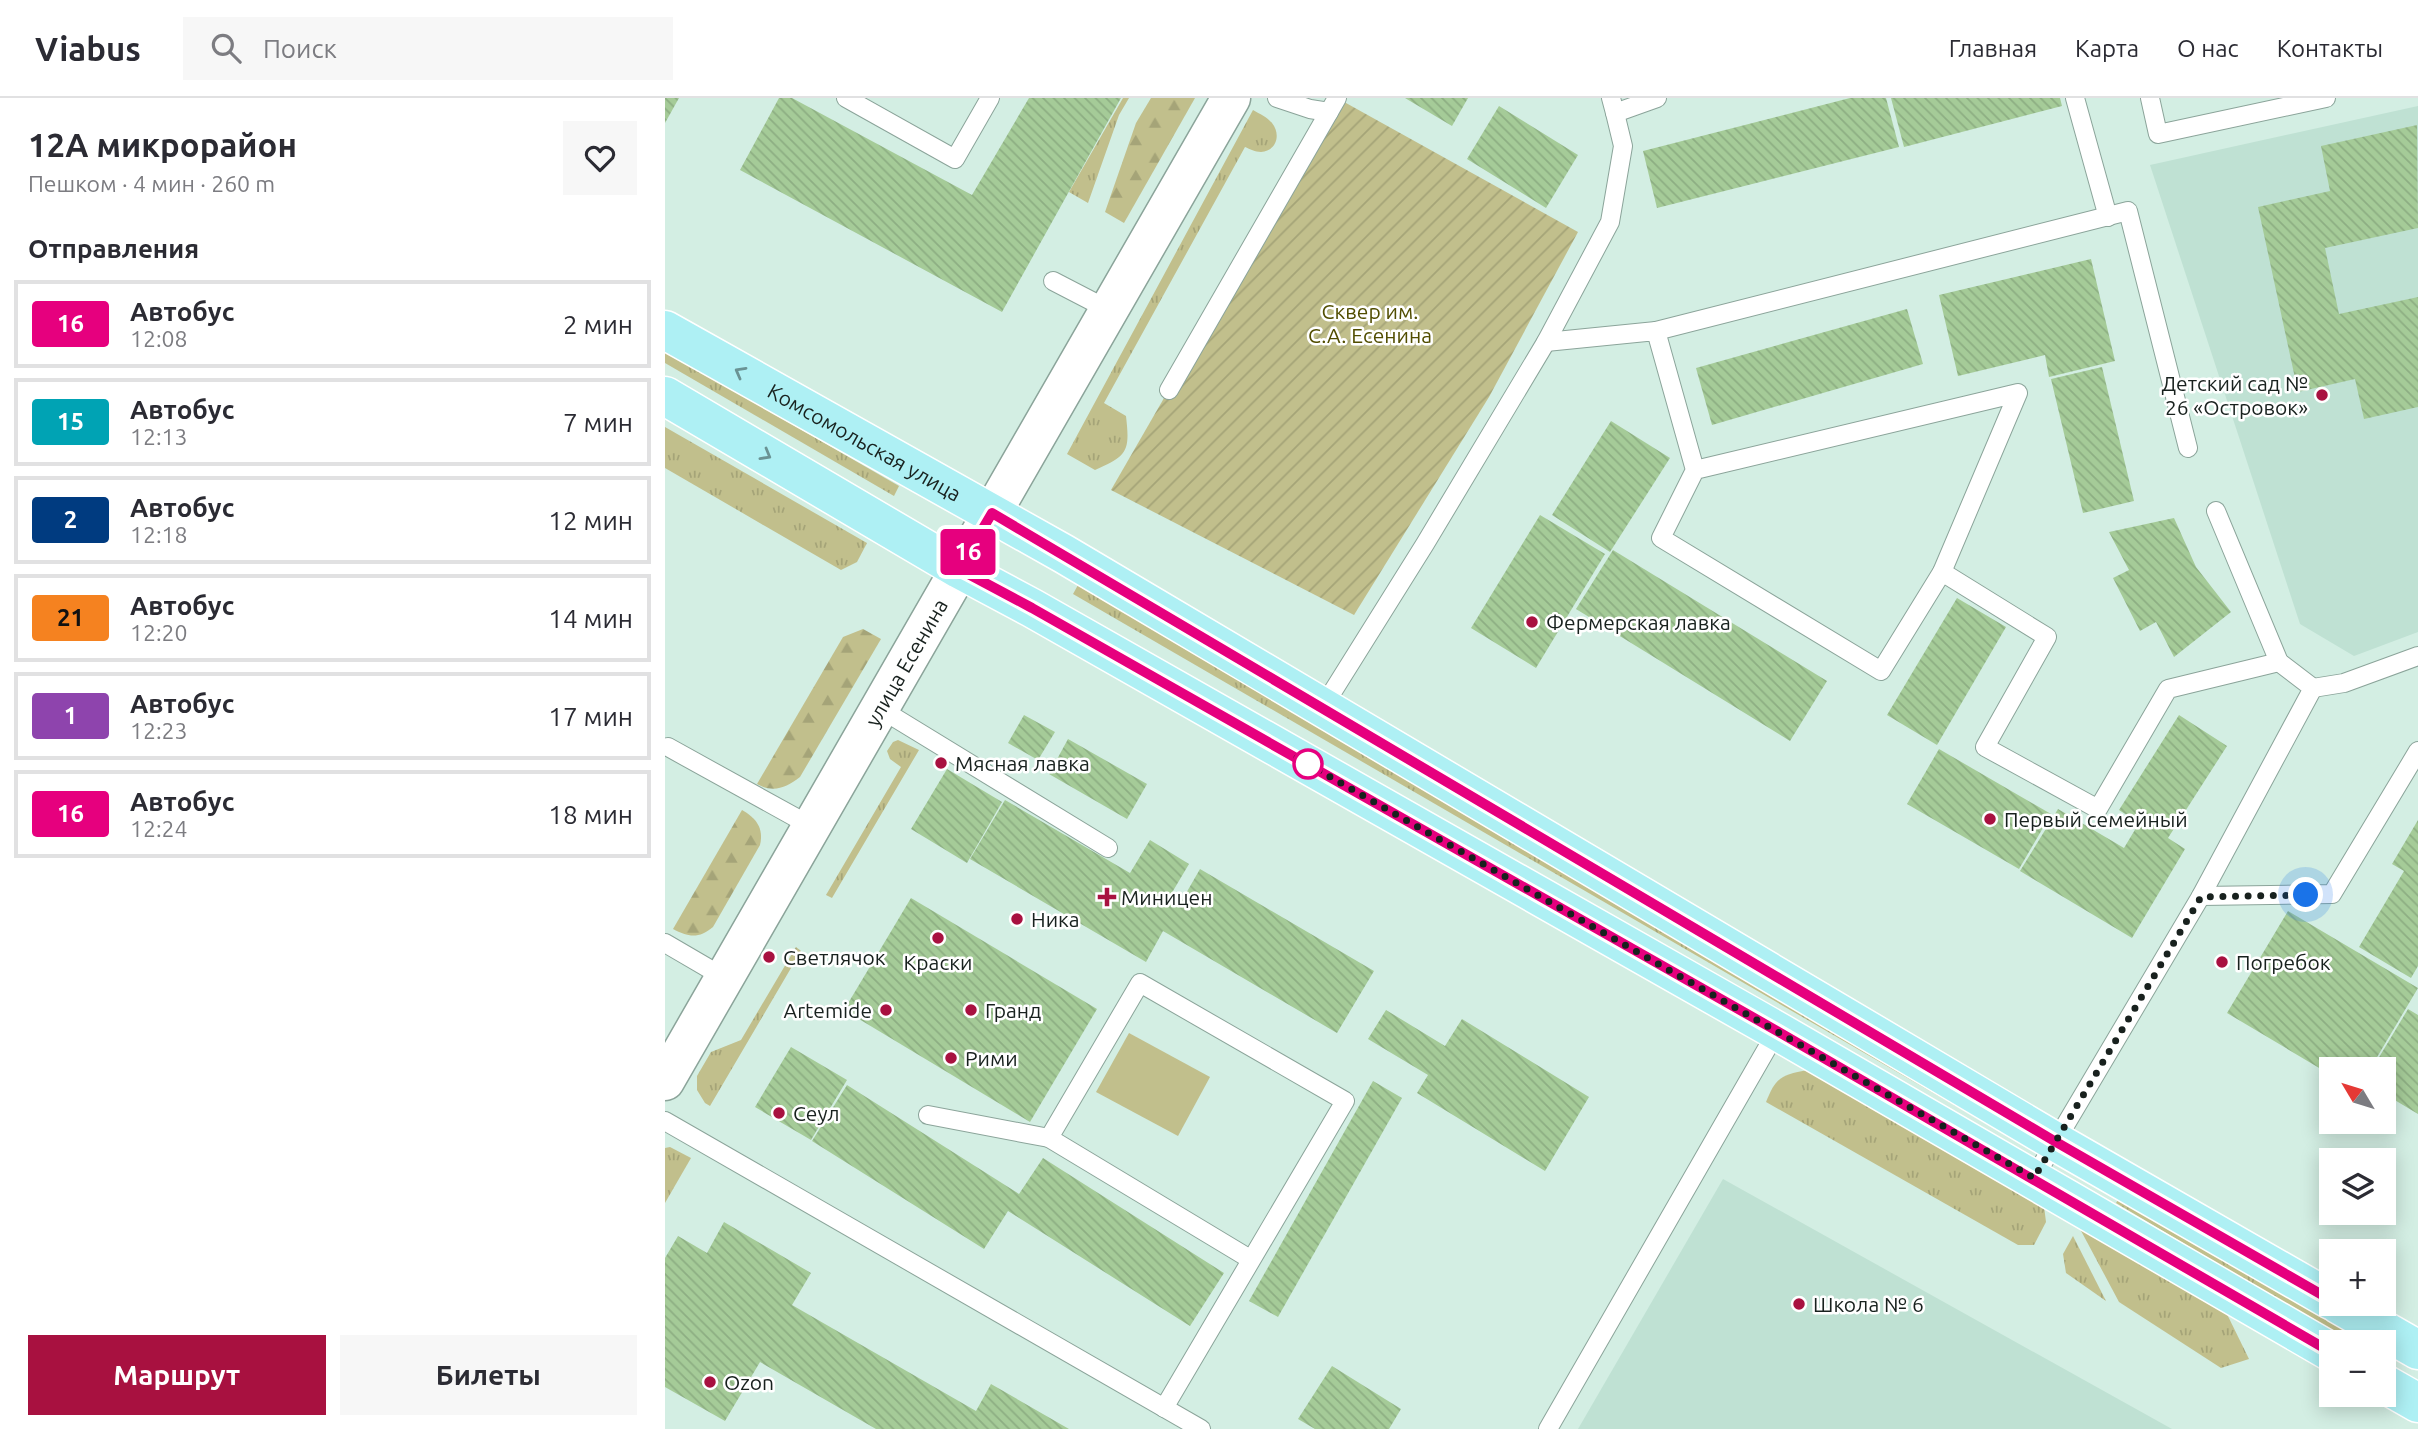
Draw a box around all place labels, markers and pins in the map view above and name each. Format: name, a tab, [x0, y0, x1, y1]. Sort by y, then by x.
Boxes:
place label: Детский сад № 26 «Островок»	[2161, 371, 2308, 419]
marker: Детский сад № 26 «Островок»	[2314, 387, 2330, 403]
place label: Фермерская лавка	[1546, 610, 1731, 634]
marker: Фермерская лавка	[1524, 614, 1540, 630]
unlabelled marker	[1293, 749, 1323, 779]
place label: Мясная лавка	[955, 751, 1090, 775]
marker: Мясная лавка	[933, 755, 949, 771]
place label: Первый семейный	[2004, 807, 2188, 831]
marker: Первый семейный	[1982, 811, 1998, 827]
place label: Миницен	[1121, 885, 1212, 909]
marker: Миницен	[1099, 889, 1115, 905]
place label: Ника	[1031, 907, 1080, 931]
marker: Ника	[1009, 911, 1025, 927]
marker: Краски	[930, 930, 946, 946]
place label: Светлячок	[783, 945, 886, 969]
marker: Светлячок	[761, 949, 777, 965]
place label: Краски	[904, 950, 972, 974]
place label: Погребок	[2236, 950, 2331, 974]
marker: Погребок	[2214, 954, 2230, 970]
place label: Artemide	[783, 998, 872, 1022]
place label: Гранд	[985, 998, 1041, 1022]
marker: Artemide	[878, 1002, 894, 1018]
marker: Гранд	[963, 1002, 979, 1018]
place label: Рими	[965, 1046, 1018, 1070]
marker: Рими	[943, 1050, 959, 1066]
place label: Сеул	[793, 1101, 840, 1125]
marker: Сеул	[771, 1105, 787, 1121]
place label: Школа № 6	[1813, 1292, 1924, 1316]
marker: Школа № 6	[1791, 1296, 1807, 1312]
place label: Ozon	[724, 1370, 774, 1394]
marker: Ozon	[702, 1374, 718, 1390]

